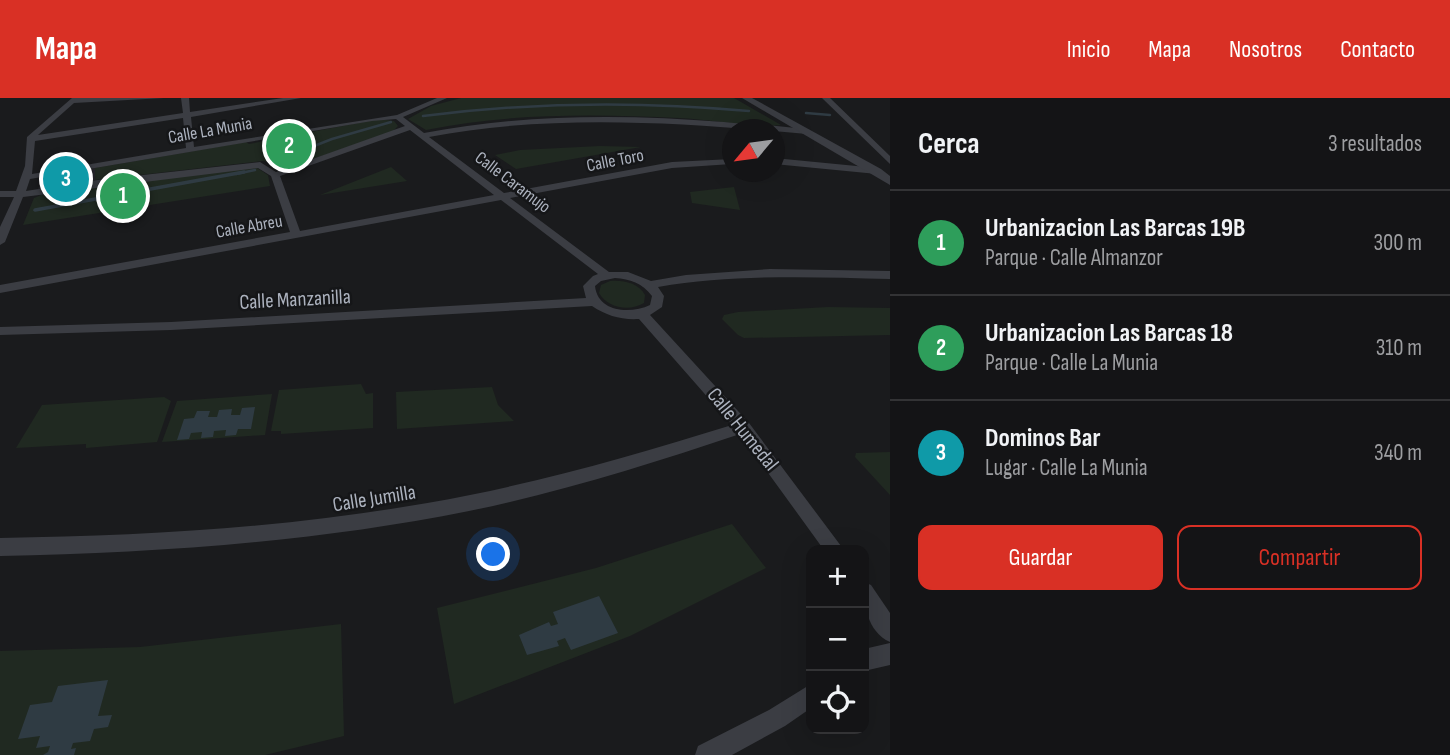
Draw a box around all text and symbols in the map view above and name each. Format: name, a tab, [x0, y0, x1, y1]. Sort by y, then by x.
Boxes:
text: Mapa	[35, 29, 97, 69]
text: Inicio	[1067, 35, 1110, 64]
text: Mapa	[1148, 35, 1191, 64]
text: Nosotros	[1229, 35, 1302, 64]
text: Contacto	[1340, 35, 1415, 64]
street label: Calle La Munia	[167, 113, 254, 148]
north arrow	[722, 119, 785, 182]
pin: 2	[266, 120, 312, 172]
text: Cerca	[918, 126, 980, 162]
text: 3 resultados	[1328, 130, 1422, 158]
street label: Calle Toro	[585, 145, 646, 176]
street label: Calle Caramujo	[471, 147, 555, 218]
pin: 3	[43, 153, 89, 205]
pin: 1	[100, 170, 146, 222]
street label: Calle Abreu	[214, 210, 284, 243]
text: Urbanizacion Las Barcas 19B	[985, 213, 1245, 244]
text: 1	[936, 229, 946, 257]
text: 300 m	[1373, 229, 1422, 257]
text: Parque · Calle Almanzor	[985, 244, 1163, 272]
street label: Calle Manzanilla	[239, 284, 351, 315]
text: Urbanizacion Las Barcas 18	[985, 318, 1233, 349]
text: 2	[936, 334, 946, 362]
text: 310 m	[1376, 334, 1422, 362]
text: Parque · Calle La Munia	[985, 349, 1158, 377]
street label: Calle Humedal	[702, 383, 784, 476]
text: Dominos Bar	[985, 423, 1100, 454]
text: 3	[936, 439, 946, 467]
text: 340 m	[1374, 439, 1422, 467]
text: Lugar · Calle La Munia	[985, 454, 1148, 482]
street label: Calle Jumilla	[331, 480, 417, 517]
button: Guardar	[918, 525, 1163, 590]
button: Compartir	[1177, 525, 1422, 590]
your location	[476, 537, 510, 571]
map controls	[806, 545, 869, 734]
button: +	[806, 545, 869, 608]
button: −	[806, 608, 869, 671]
button: locate	[806, 671, 869, 734]

